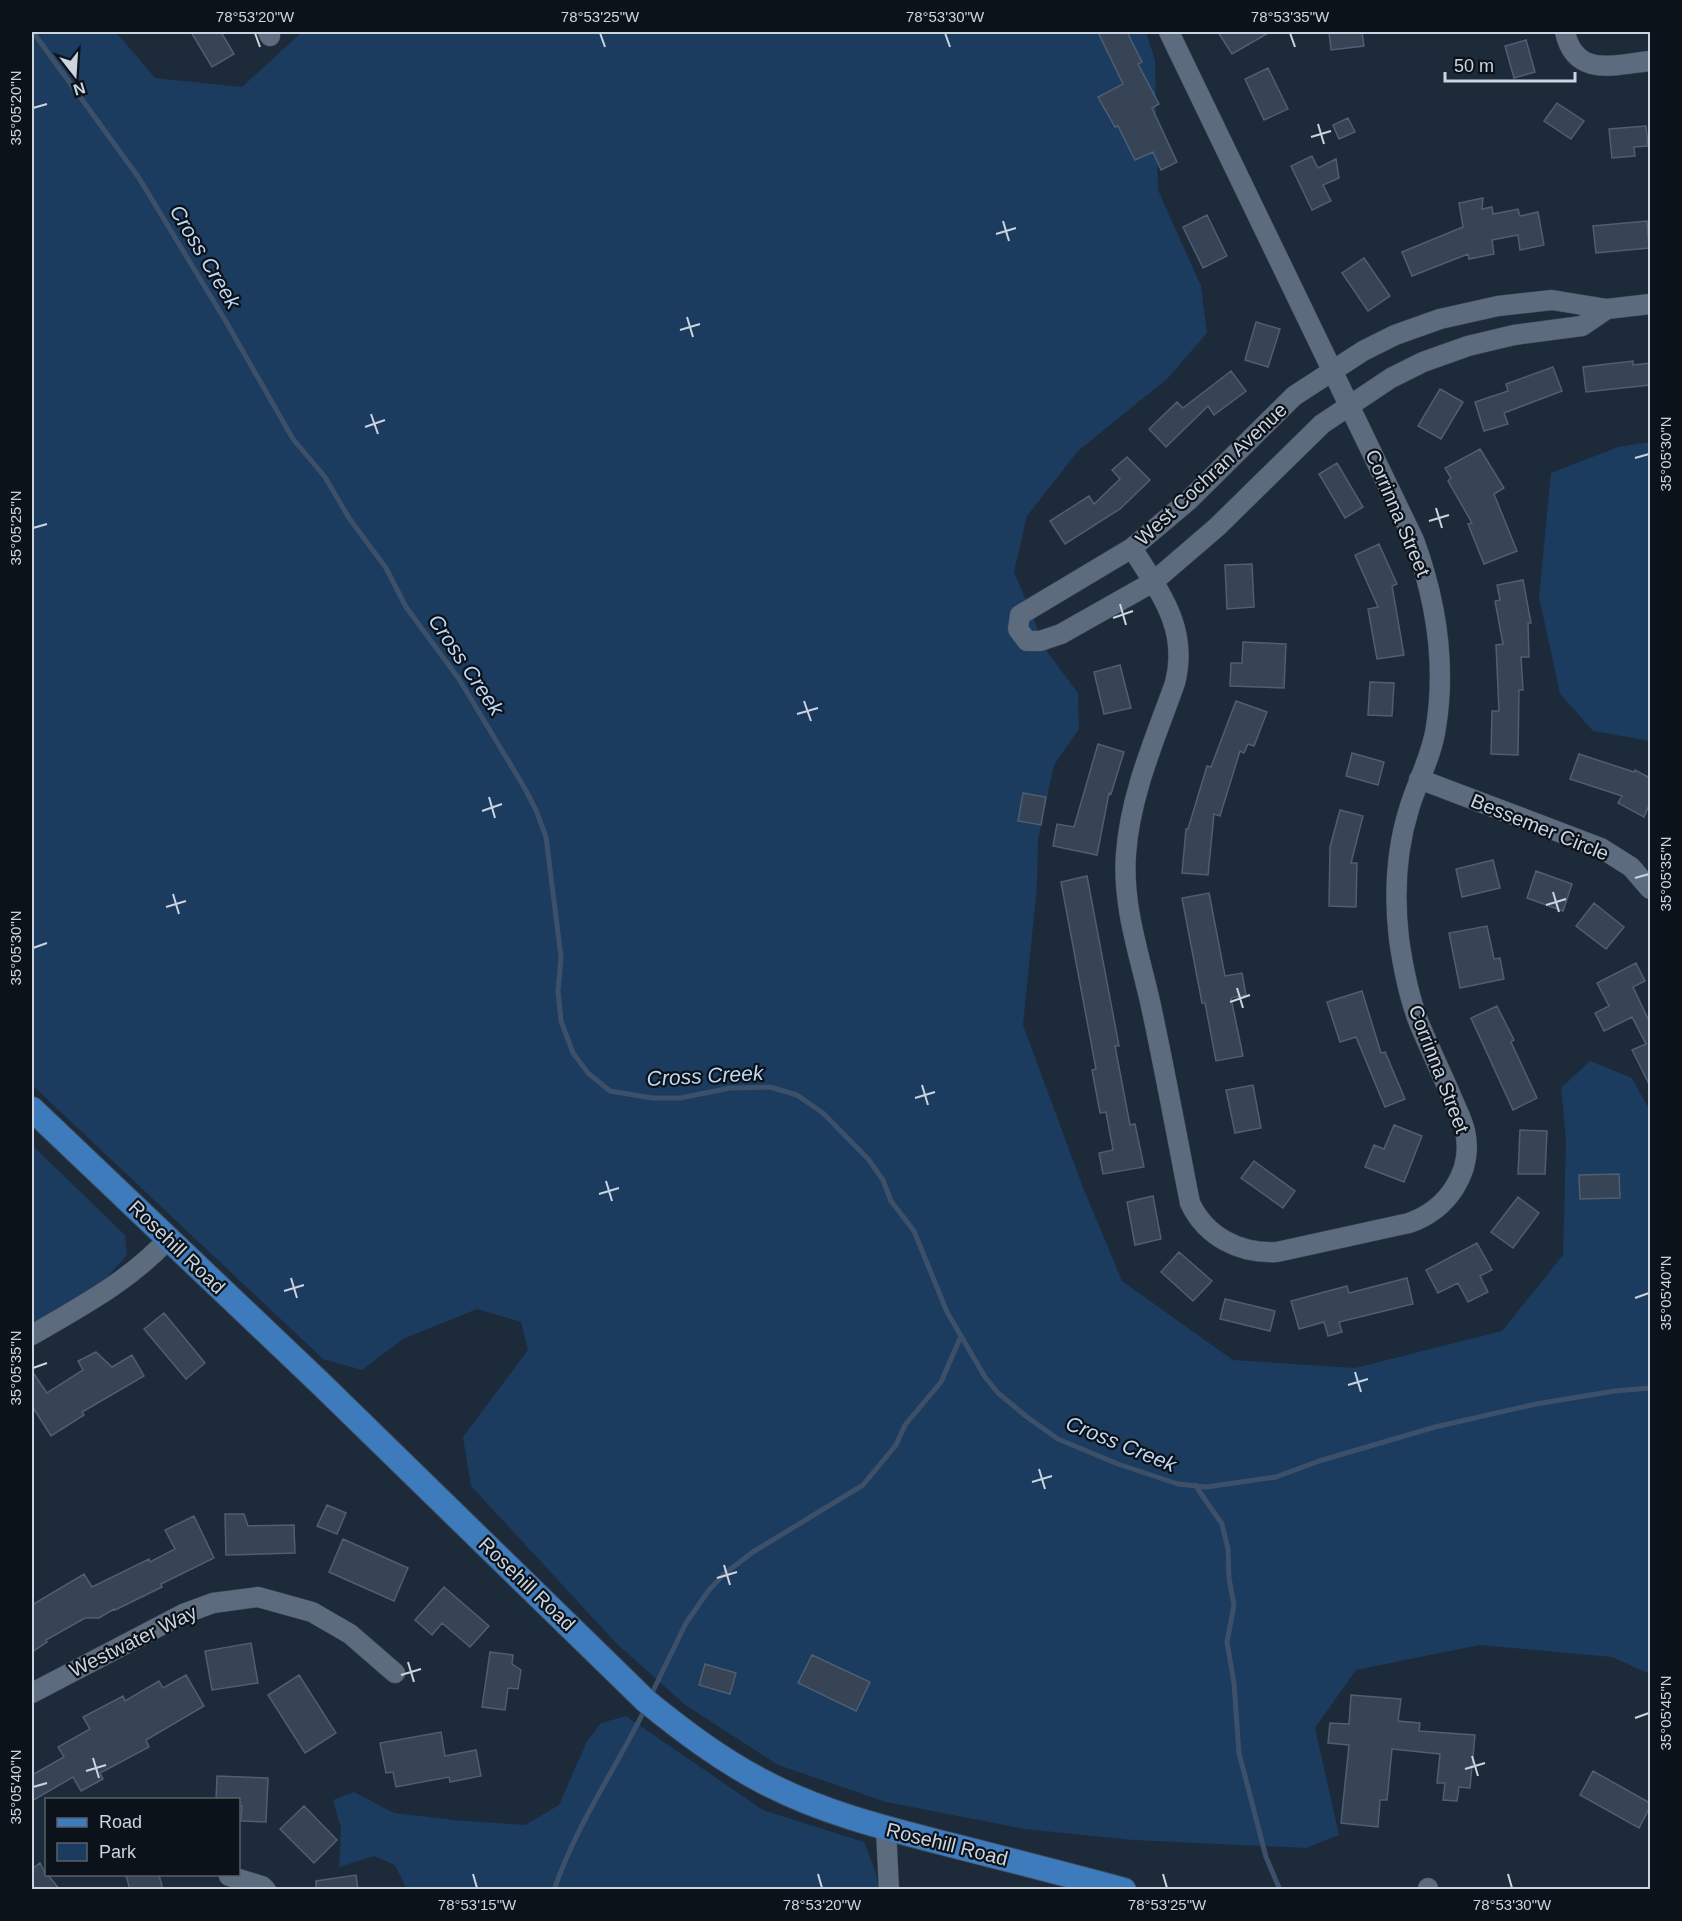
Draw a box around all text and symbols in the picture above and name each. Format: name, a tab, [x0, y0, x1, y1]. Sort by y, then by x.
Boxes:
text: 78°53'20"W	[216, 8, 295, 25]
text: 78°53'25"W	[561, 8, 640, 25]
text: 78°53'30"W	[906, 8, 985, 25]
text: 78°53'35"W	[1251, 8, 1330, 25]
north arrow	[45, 45, 105, 105]
scale bar	[1445, 45, 1576, 83]
text: 50 m	[1454, 56, 1494, 76]
text: 35°05'20"N	[7, 70, 24, 146]
text: N	[71, 79, 87, 99]
water label: Cross Creek	[166, 201, 246, 314]
street label: West Cochran Avenue	[1131, 398, 1291, 550]
text: 35°05'30"N	[1657, 416, 1674, 492]
street label: Corrinna Street	[1361, 446, 1435, 580]
text: 35°05'25"N	[7, 490, 24, 566]
water label: Cross Creek	[424, 610, 509, 721]
street label: Bessemer Circle	[1468, 789, 1612, 865]
text: 35°05'35"N	[1657, 836, 1674, 912]
text: 35°05'30"N	[7, 910, 24, 986]
street label: Corrinna Street	[1404, 1002, 1474, 1137]
water label: Cross Creek	[646, 1061, 765, 1090]
street label: Rosehill Road	[125, 1196, 229, 1298]
text: 35°05'40"N	[1657, 1255, 1674, 1331]
text: 35°05'35"N	[7, 1330, 24, 1406]
water label: Cross Creek	[1063, 1411, 1181, 1477]
street label: Rosehill Road	[475, 1533, 579, 1635]
street label: Westwater Way	[66, 1601, 200, 1681]
text: 35°05'45"N	[1657, 1675, 1674, 1751]
text: 35°05'40"N	[7, 1749, 24, 1825]
legend	[45, 1798, 240, 1876]
text: Road	[99, 1812, 142, 1832]
street label: Rosehill Road	[884, 1818, 1010, 1870]
text: Park	[99, 1842, 137, 1862]
text: 78°53'15"W	[438, 1896, 517, 1913]
text: 78°53'20"W	[783, 1896, 862, 1913]
text: 78°53'25"W	[1128, 1896, 1207, 1913]
text: 78°53'30"W	[1473, 1896, 1552, 1913]

